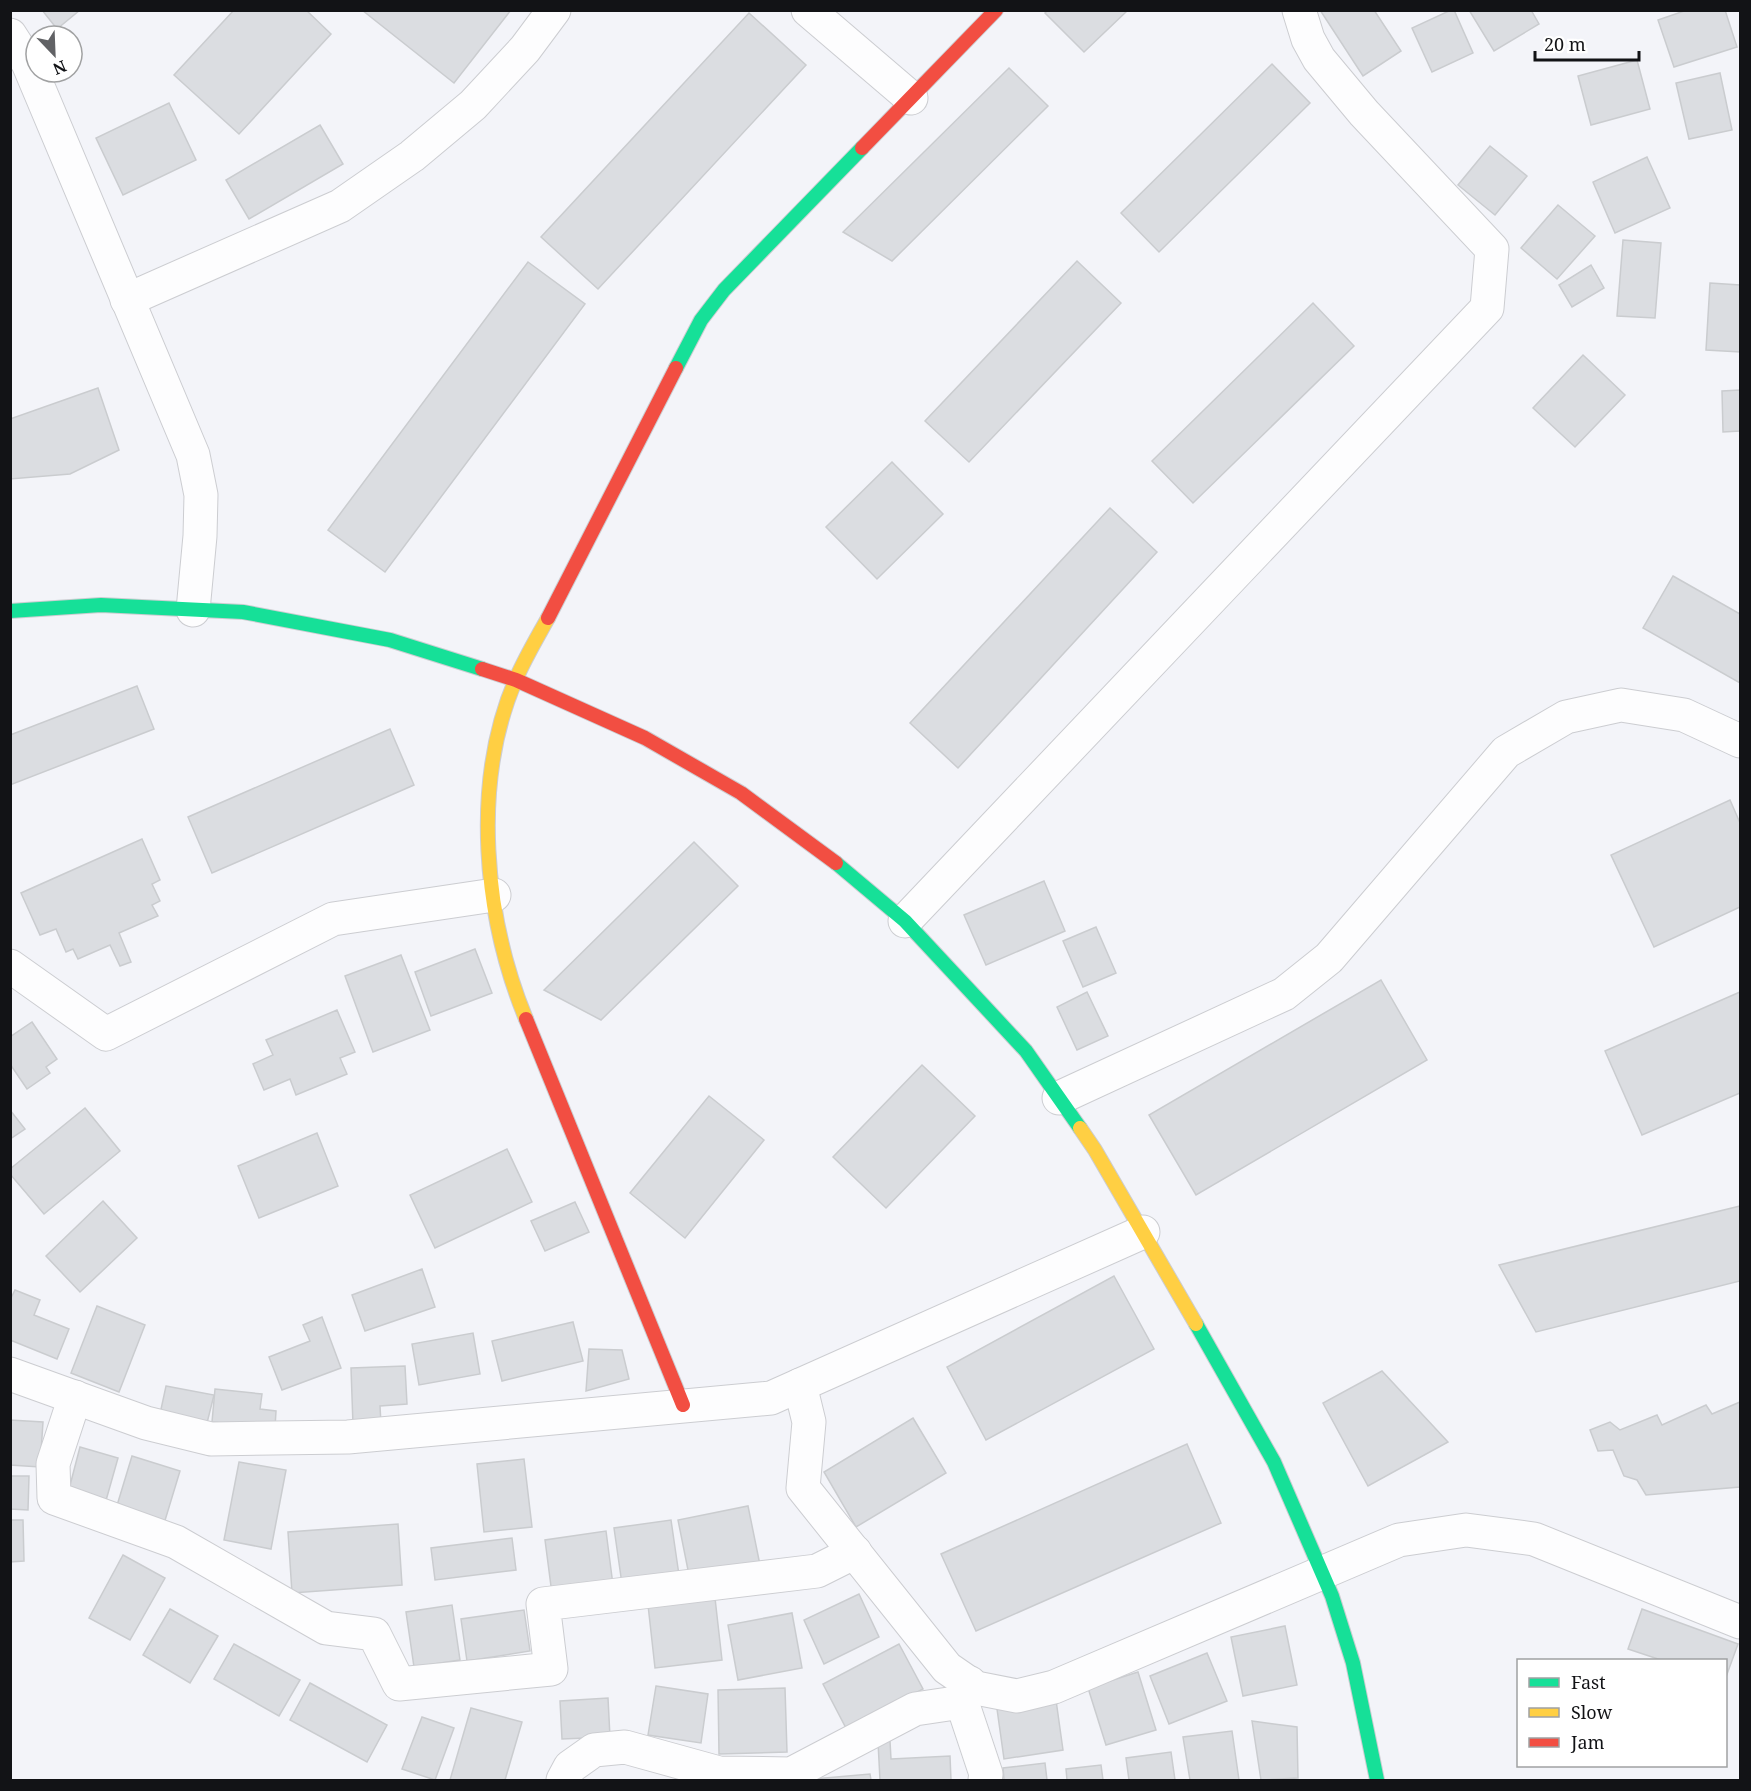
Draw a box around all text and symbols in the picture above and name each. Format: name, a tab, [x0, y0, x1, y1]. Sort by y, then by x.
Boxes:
north arrow	[24, 24, 84, 84]
scale bar	[1535, 24, 1638, 62]
text: 20 m	[1544, 32, 1586, 56]
text: N	[49, 55, 70, 81]
legend	[1517, 1659, 1727, 1767]
text: Fast	[1571, 1670, 1606, 1694]
text: Slow	[1571, 1700, 1613, 1724]
text: Jam	[1570, 1730, 1605, 1754]

